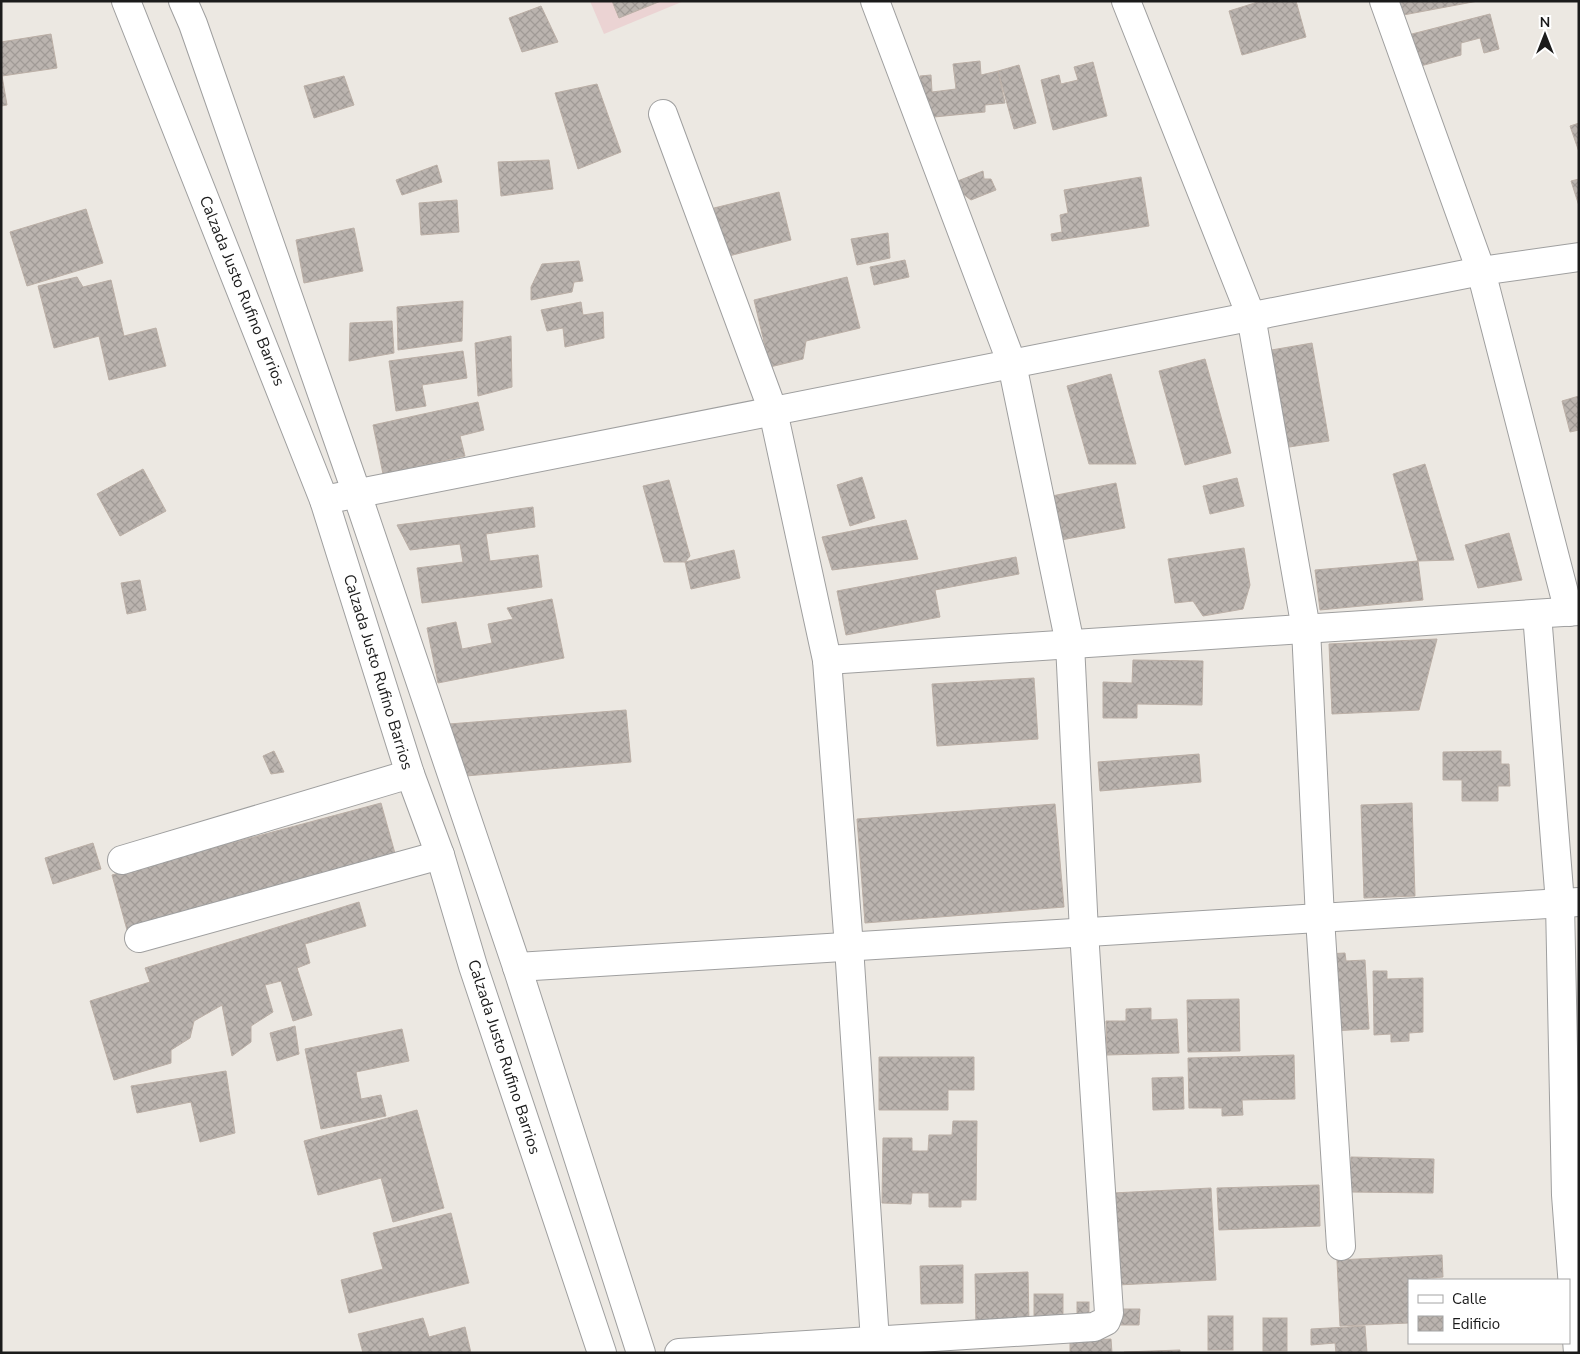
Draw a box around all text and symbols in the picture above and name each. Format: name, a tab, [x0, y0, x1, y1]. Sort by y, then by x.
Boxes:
north arrow	[1520, 10, 1570, 60]
text: N	[1540, 13, 1550, 32]
street label: Calzada Justo Rufino Barrios	[194, 193, 290, 389]
street label: Calzada Justo Rufino Barrios	[338, 571, 418, 773]
street label: Calzada Justo Rufino Barrios	[462, 957, 546, 1157]
legend	[1408, 1279, 1570, 1344]
text: Calle	[1452, 1289, 1487, 1309]
text: Edificio	[1452, 1314, 1500, 1334]

